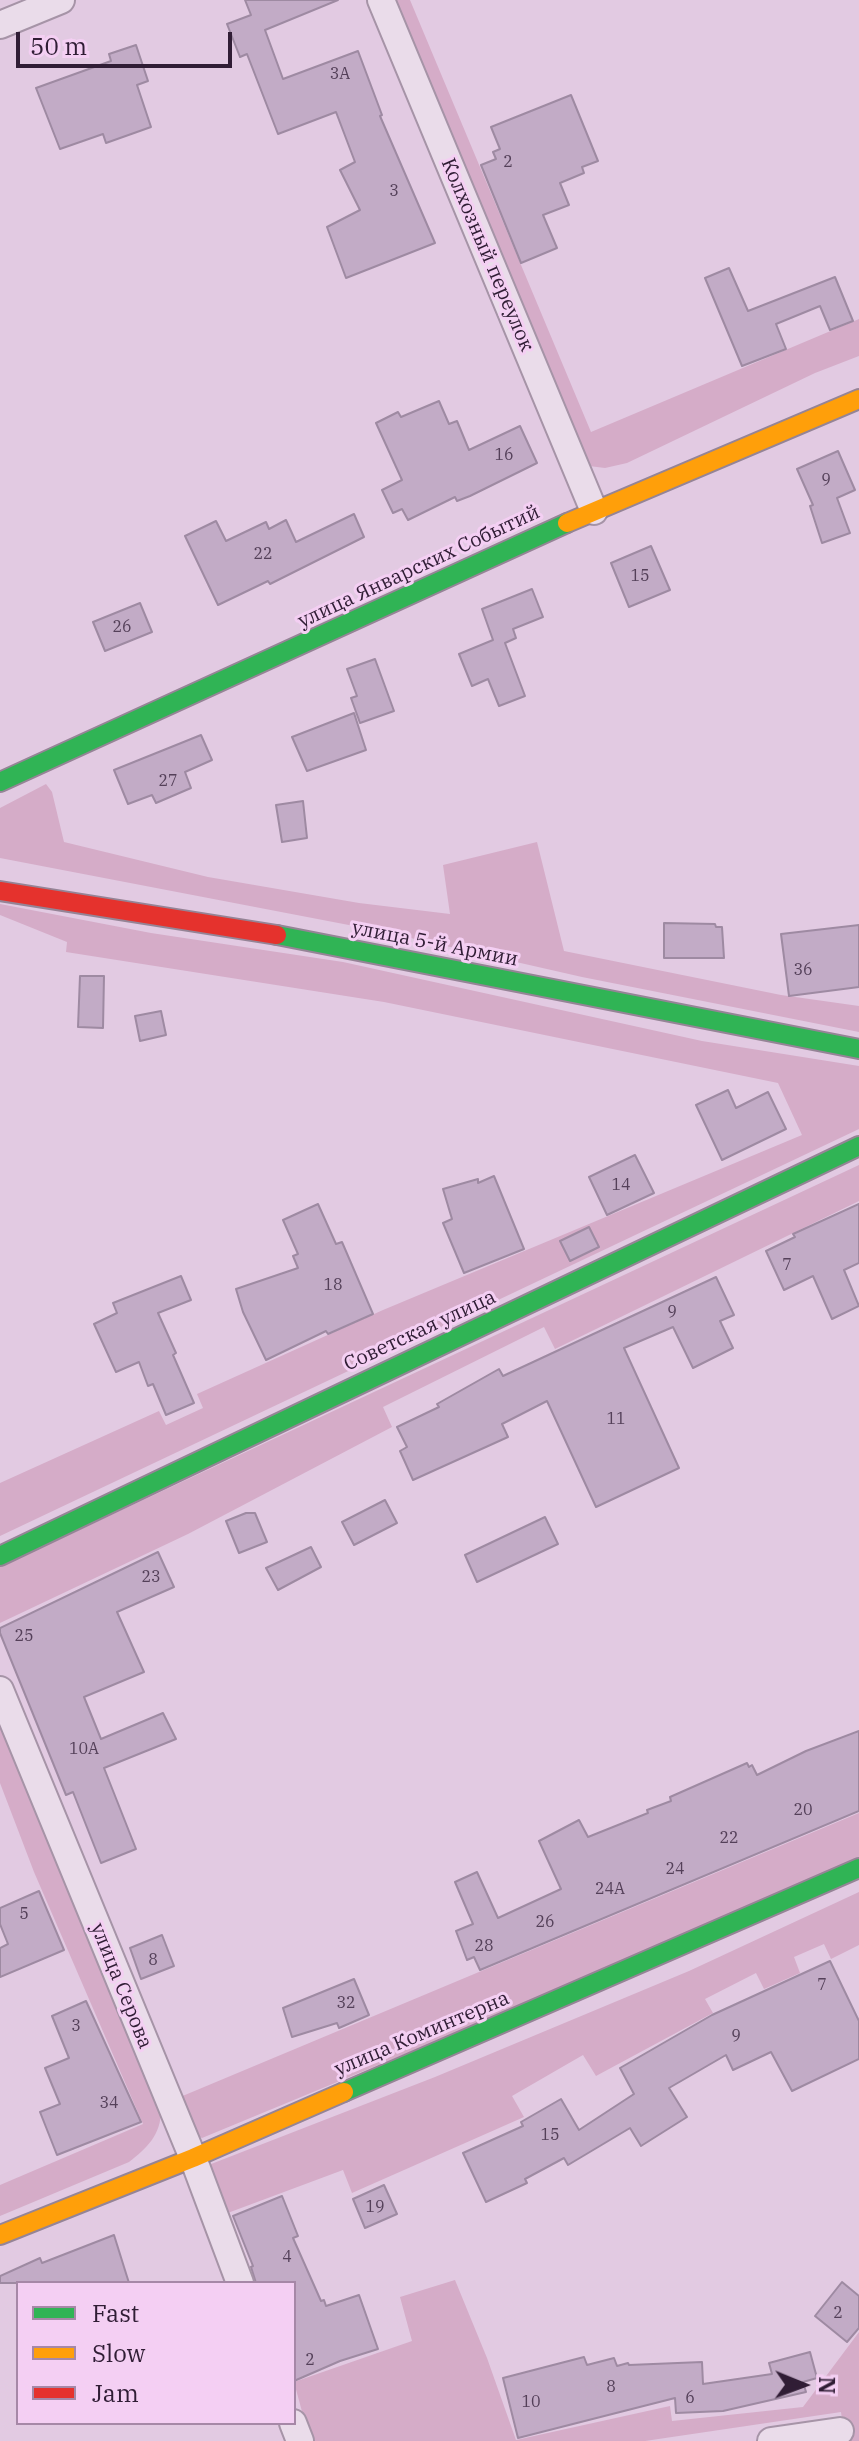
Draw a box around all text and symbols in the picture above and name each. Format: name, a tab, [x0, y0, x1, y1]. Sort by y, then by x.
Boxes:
scale bar	[20, 16, 236, 66]
text: 50 m	[30, 30, 87, 62]
house number: 3А	[330, 64, 350, 84]
house number: 2	[503, 152, 513, 172]
street label: Колхозный переулок	[435, 155, 539, 355]
house number: 3	[389, 181, 399, 201]
house number: 16	[494, 445, 514, 465]
house number: 9	[821, 470, 831, 490]
street label: улица Январских Событий	[294, 500, 544, 634]
house number: 22	[253, 544, 273, 564]
house number: 15	[630, 566, 650, 586]
house number: 26	[112, 617, 132, 637]
house number: 27	[158, 771, 178, 791]
street label: улица 5-й Армии	[350, 916, 520, 972]
house number: 36	[793, 960, 813, 980]
house number: 14	[611, 1175, 631, 1195]
house number: 7	[782, 1255, 792, 1275]
house number: 18	[323, 1275, 343, 1295]
street label: Советская улица	[340, 1285, 500, 1377]
house number: 9	[667, 1302, 677, 1322]
house number: 11	[606, 1409, 626, 1429]
house number: 23	[141, 1567, 161, 1587]
house number: 25	[14, 1626, 34, 1646]
house number: 10А	[69, 1739, 99, 1759]
house number: 20	[793, 1800, 813, 1820]
house number: 22	[719, 1828, 739, 1848]
house number: 24	[665, 1859, 685, 1879]
house number: 24А	[595, 1879, 625, 1899]
house number: 5	[19, 1904, 29, 1924]
house number: 26	[535, 1912, 555, 1932]
street label: улица Серова	[85, 1920, 157, 2052]
house number: 28	[474, 1936, 494, 1956]
house number: 8	[148, 1950, 158, 1970]
house number: 7	[817, 1975, 827, 1995]
street label: улица Коминтерна	[331, 1986, 513, 2082]
house number: 32	[336, 1993, 356, 2013]
house number: 3	[71, 2016, 81, 2036]
house number: 9	[731, 2026, 741, 2046]
house number: 34	[99, 2093, 119, 2113]
house number: 15	[540, 2125, 560, 2145]
house number: 19	[365, 2197, 385, 2217]
house number: 4	[282, 2247, 292, 2267]
legend	[16, 2281, 296, 2425]
text: Fast	[92, 2297, 139, 2329]
house number: 2	[833, 2303, 843, 2323]
text: Slow	[92, 2337, 145, 2369]
north arrow	[763, 2345, 843, 2425]
house number: 2	[305, 2350, 315, 2370]
text: N	[813, 2376, 842, 2394]
text: Jam	[92, 2377, 139, 2409]
house number: 8	[606, 2377, 616, 2397]
house number: 6	[685, 2388, 695, 2408]
house number: 10	[521, 2392, 541, 2412]

